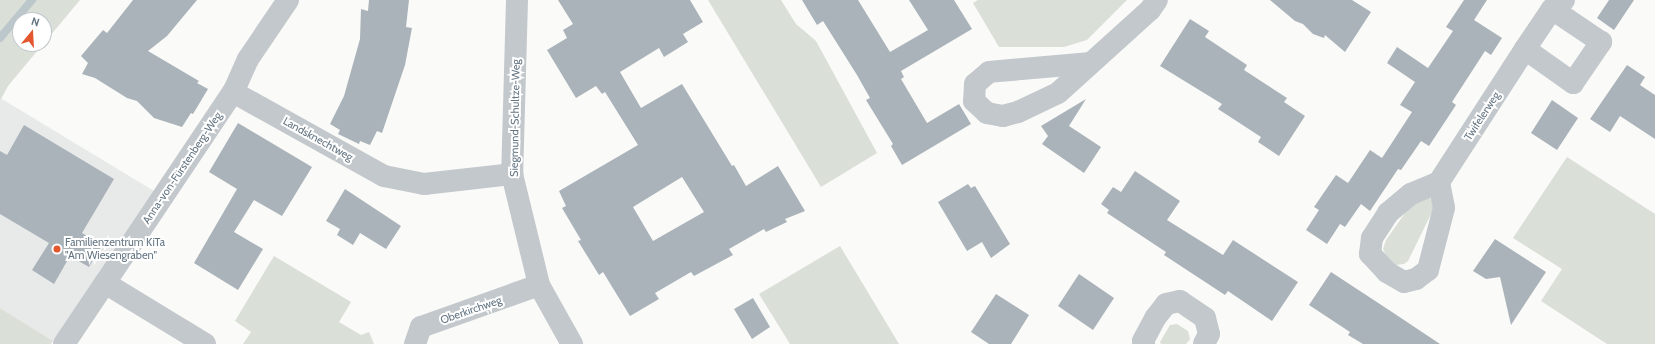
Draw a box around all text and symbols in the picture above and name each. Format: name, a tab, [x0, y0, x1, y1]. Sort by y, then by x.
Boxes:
north arrow	[12, 12, 52, 52]
text: N	[30, 14, 41, 29]
street label: Siegmund-Schultze-Weg	[507, 59, 523, 177]
street label: Twifelerweg	[1461, 89, 1503, 143]
street label: Anna-von-Fürstenberg-Weg	[140, 110, 224, 226]
street label: Landsknechtweg	[281, 114, 355, 164]
place label: Familienzentrum KiTa "Am Wiesengraben"	[65, 236, 165, 262]
marker: Familienzentrum KiTa "Am Wiesengraben"	[52, 244, 62, 254]
street label: Oberkirchweg	[439, 293, 503, 327]

